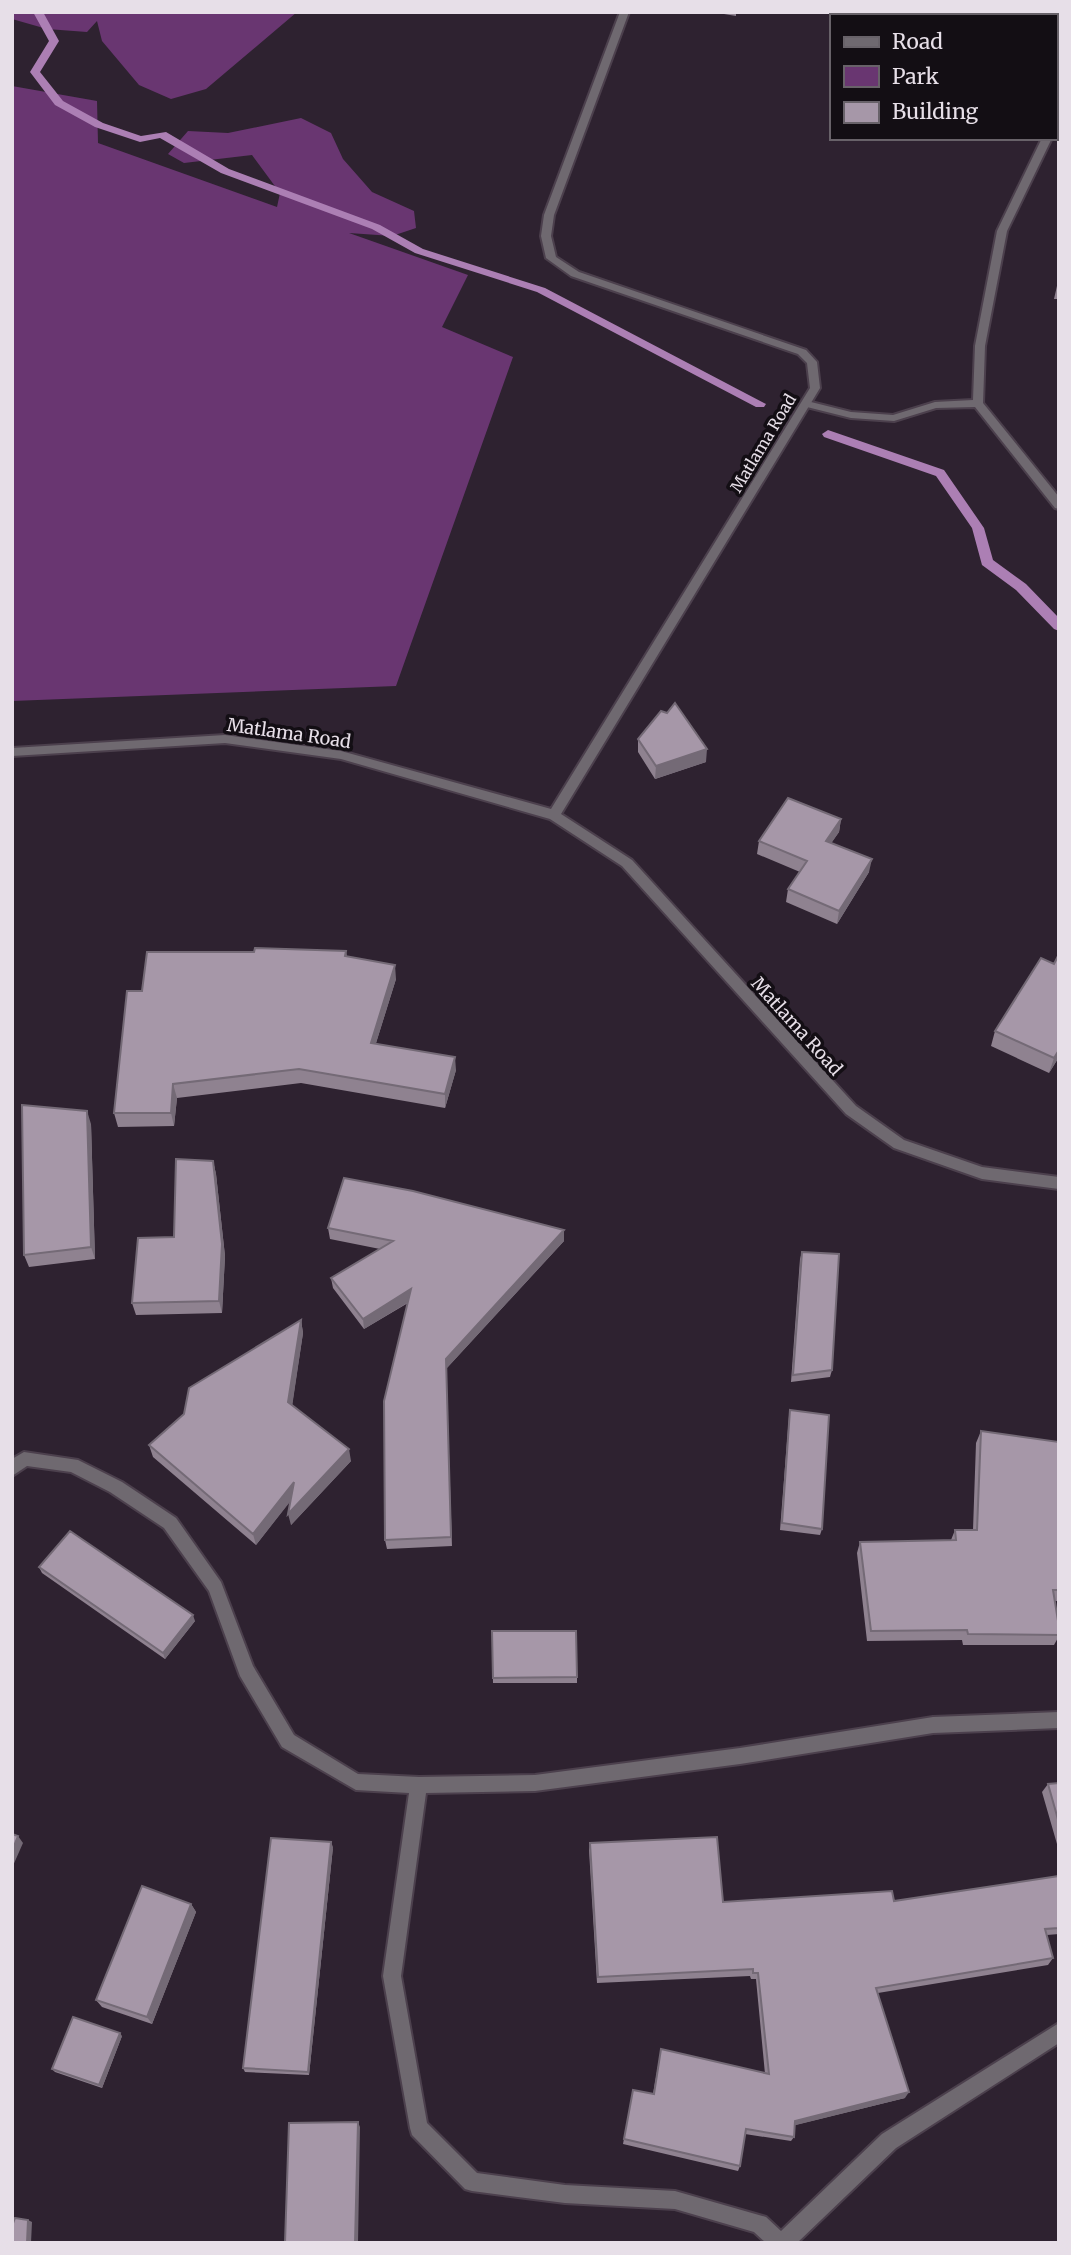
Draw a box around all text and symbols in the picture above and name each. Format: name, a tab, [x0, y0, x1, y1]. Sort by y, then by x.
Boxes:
legend	[830, 14, 1057, 140]
text: Road	[892, 28, 943, 55]
text: Park	[892, 63, 939, 90]
text: Building	[892, 98, 979, 125]
street label: Matlama Road	[726, 390, 800, 496]
street label: Matlama Road	[225, 713, 353, 753]
street label: Matlama Road	[747, 972, 847, 1080]

